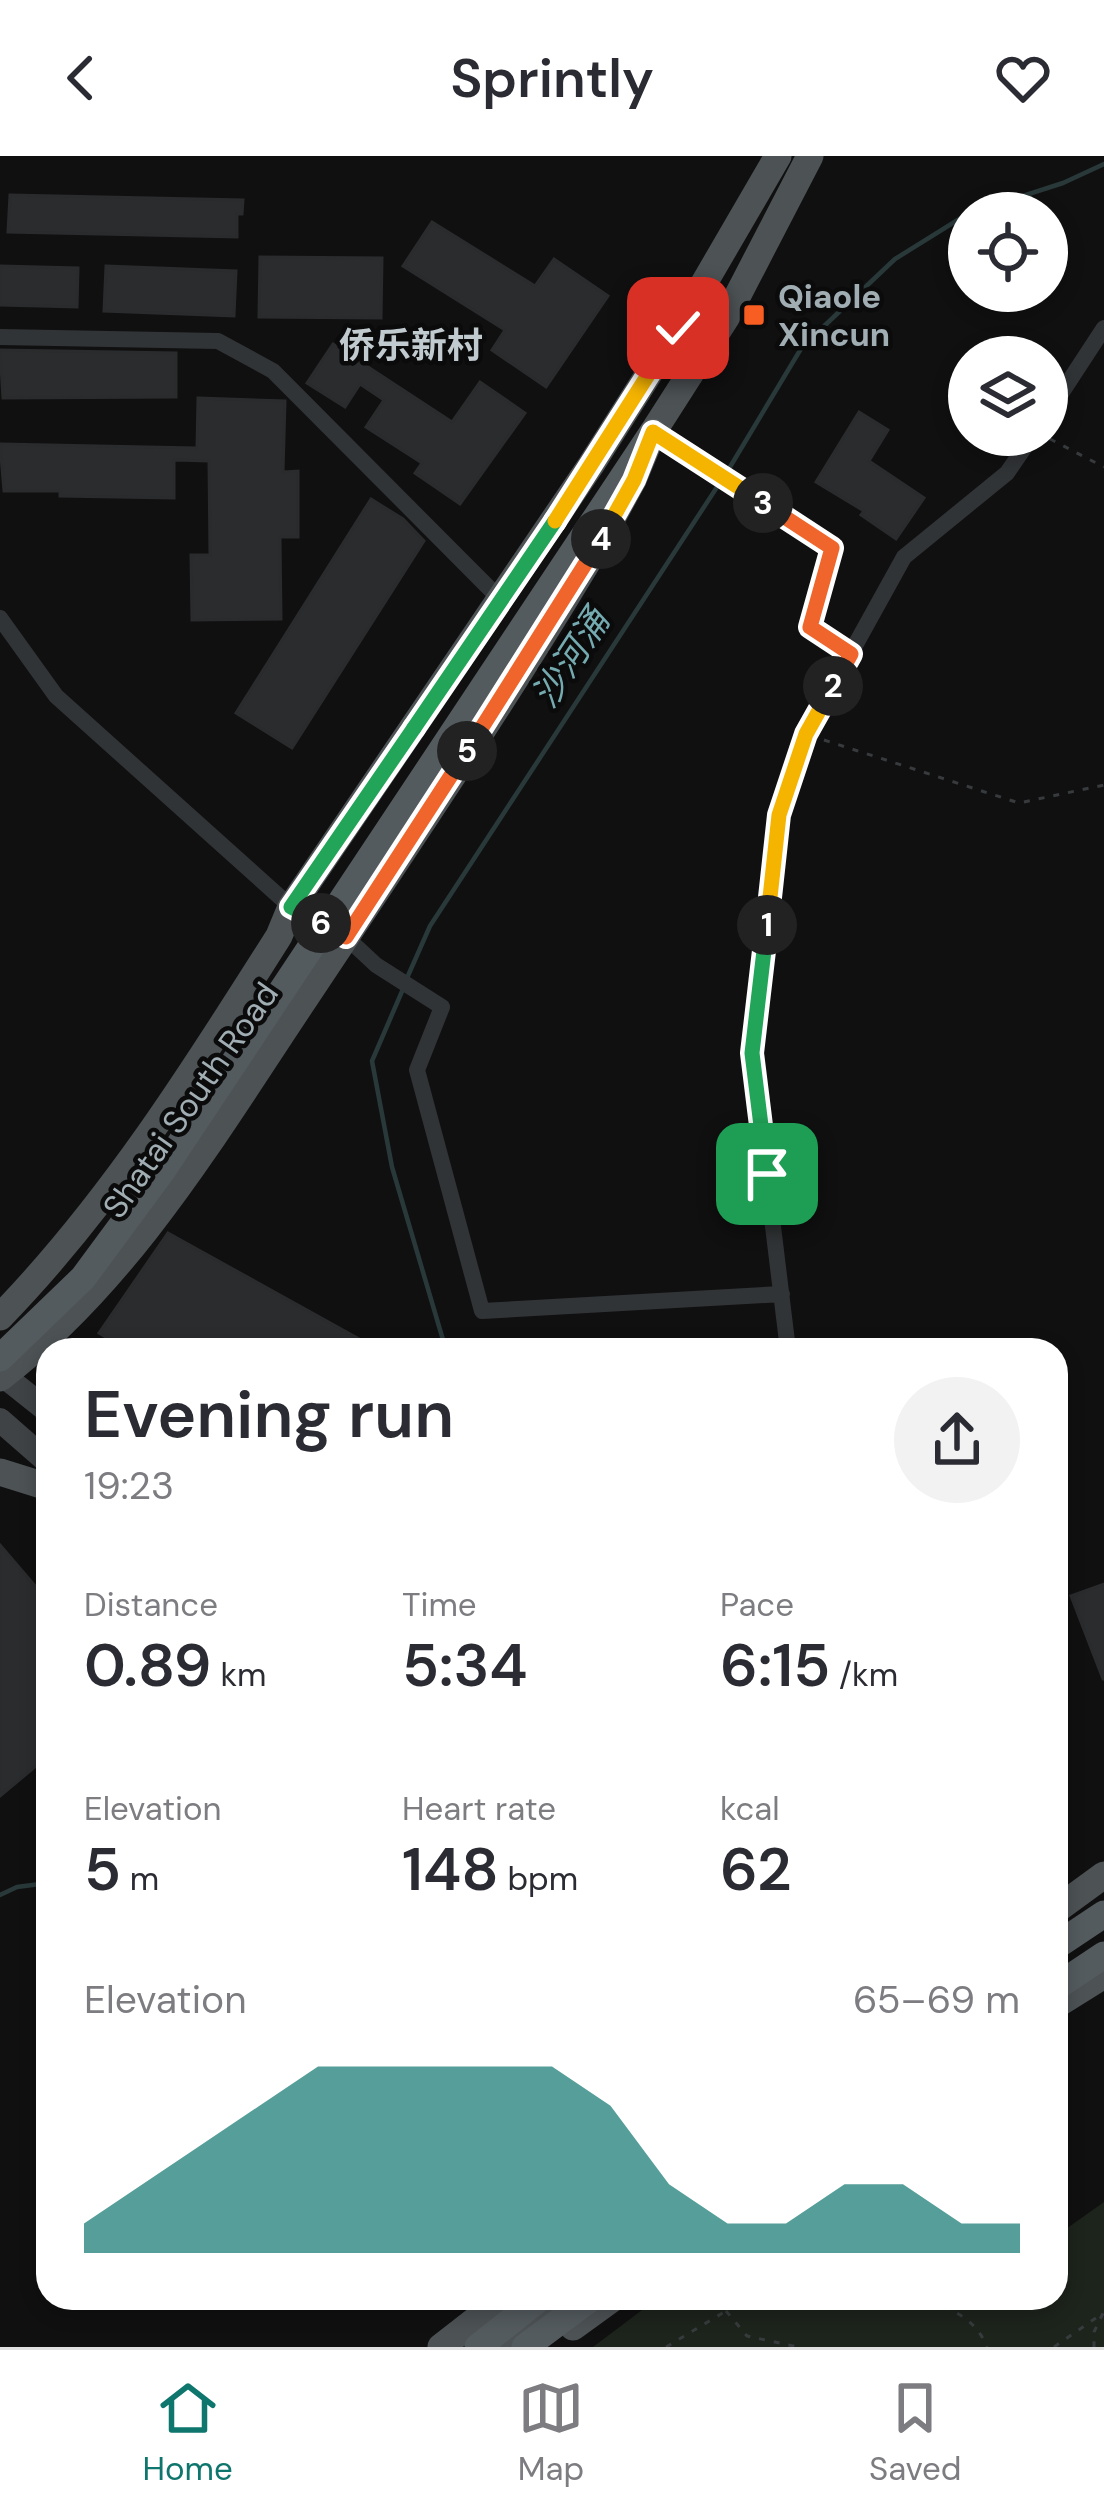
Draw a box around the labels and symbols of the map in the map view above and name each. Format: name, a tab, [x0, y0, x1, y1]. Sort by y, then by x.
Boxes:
place label: Qiaole Xincun	[778, 275, 890, 356]
pin	[627, 277, 729, 379]
marker: Qiaole Xincun	[741, 302, 767, 328]
district label: 侨乐新村	[339, 322, 483, 369]
pin: 3	[733, 473, 793, 533]
pin: 4	[571, 509, 631, 569]
water label: 沙河涌	[521, 597, 622, 716]
pin: 2	[803, 656, 863, 716]
pin: 5	[437, 721, 497, 781]
pin: 6	[291, 893, 351, 953]
pin: 1	[737, 895, 797, 955]
street label: Shatai South Road	[93, 974, 288, 1227]
pin	[716, 1123, 818, 1225]

